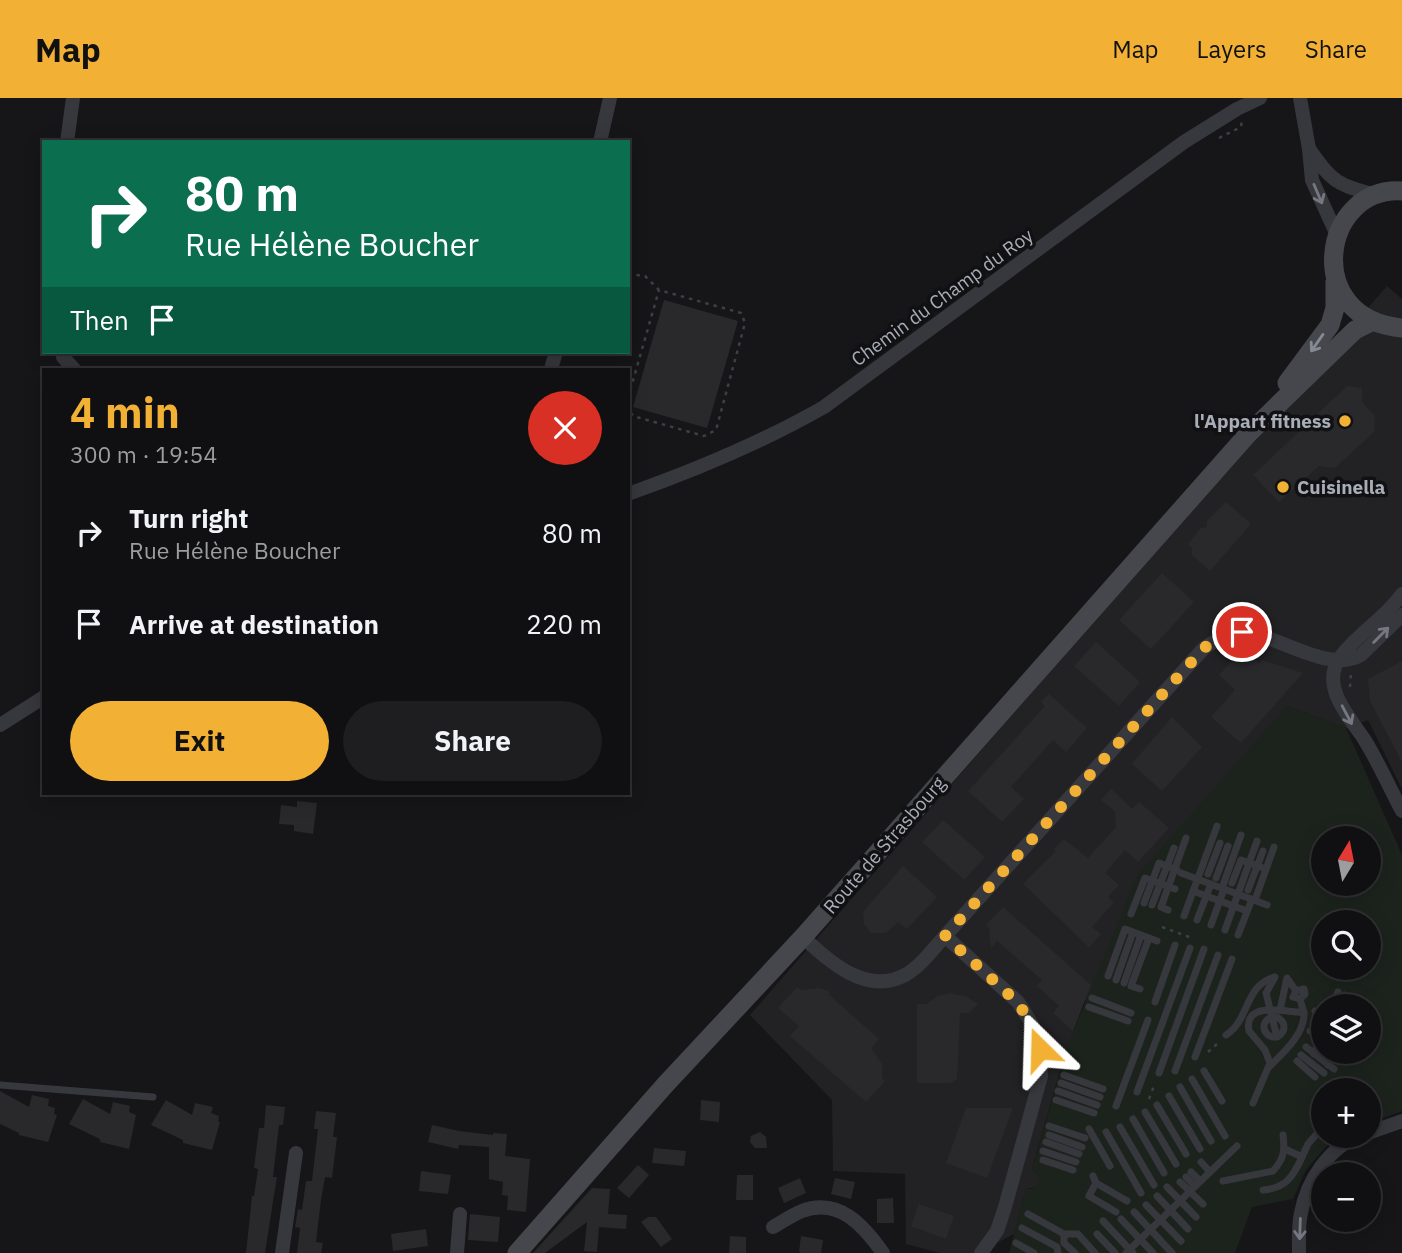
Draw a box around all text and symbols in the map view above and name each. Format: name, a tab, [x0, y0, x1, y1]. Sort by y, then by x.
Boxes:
text: Map	[35, 28, 101, 71]
text: Map	[1112, 33, 1159, 65]
text: Layers	[1197, 33, 1267, 65]
text: Share	[1305, 33, 1367, 65]
text: 80 m	[185, 161, 299, 224]
icon: right	[70, 168, 161, 259]
one-way arrow	[1312, 182, 1325, 204]
text: Rue Hélène Boucher	[185, 223, 479, 265]
street label: Chemin du Champ du Roy	[846, 223, 1038, 371]
icon: arrive	[143, 301, 181, 339]
text: Then	[70, 303, 129, 337]
one-way arrow	[1310, 333, 1324, 352]
text: 4 min	[70, 385, 180, 440]
button: close	[528, 391, 602, 465]
place label: l'Appart fitness	[1194, 409, 1331, 433]
marker: l'Appart fitness	[1337, 413, 1353, 429]
text: 300 m · 19:54	[70, 439, 217, 469]
place label: Cuisinella	[1297, 475, 1386, 499]
marker: Cuisinella	[1275, 479, 1291, 495]
text: Turn right	[129, 501, 248, 535]
icon: right	[70, 514, 108, 552]
text: 80 m	[542, 516, 602, 550]
text: Rue Hélène Boucher	[129, 535, 340, 565]
pin	[1212, 602, 1272, 662]
icon: arrive	[70, 605, 108, 643]
text: Arrive at destination	[129, 607, 379, 641]
text: 220 m	[526, 607, 602, 641]
icon: arrive	[1223, 613, 1261, 651]
one-way arrow	[1373, 626, 1390, 643]
button: Exit	[70, 701, 329, 781]
button: Share	[343, 701, 602, 781]
one-way arrow	[1340, 704, 1354, 724]
street label: Route de Strasbourg	[818, 772, 950, 918]
north arrow	[1311, 826, 1381, 896]
map controls	[1311, 826, 1381, 1232]
button: search	[1311, 910, 1381, 980]
button: layers	[1311, 994, 1381, 1064]
position arrow	[1003, 1012, 1077, 1086]
button: +	[1311, 1078, 1381, 1148]
button: −	[1311, 1162, 1381, 1232]
one-way arrow	[1293, 1217, 1306, 1240]

